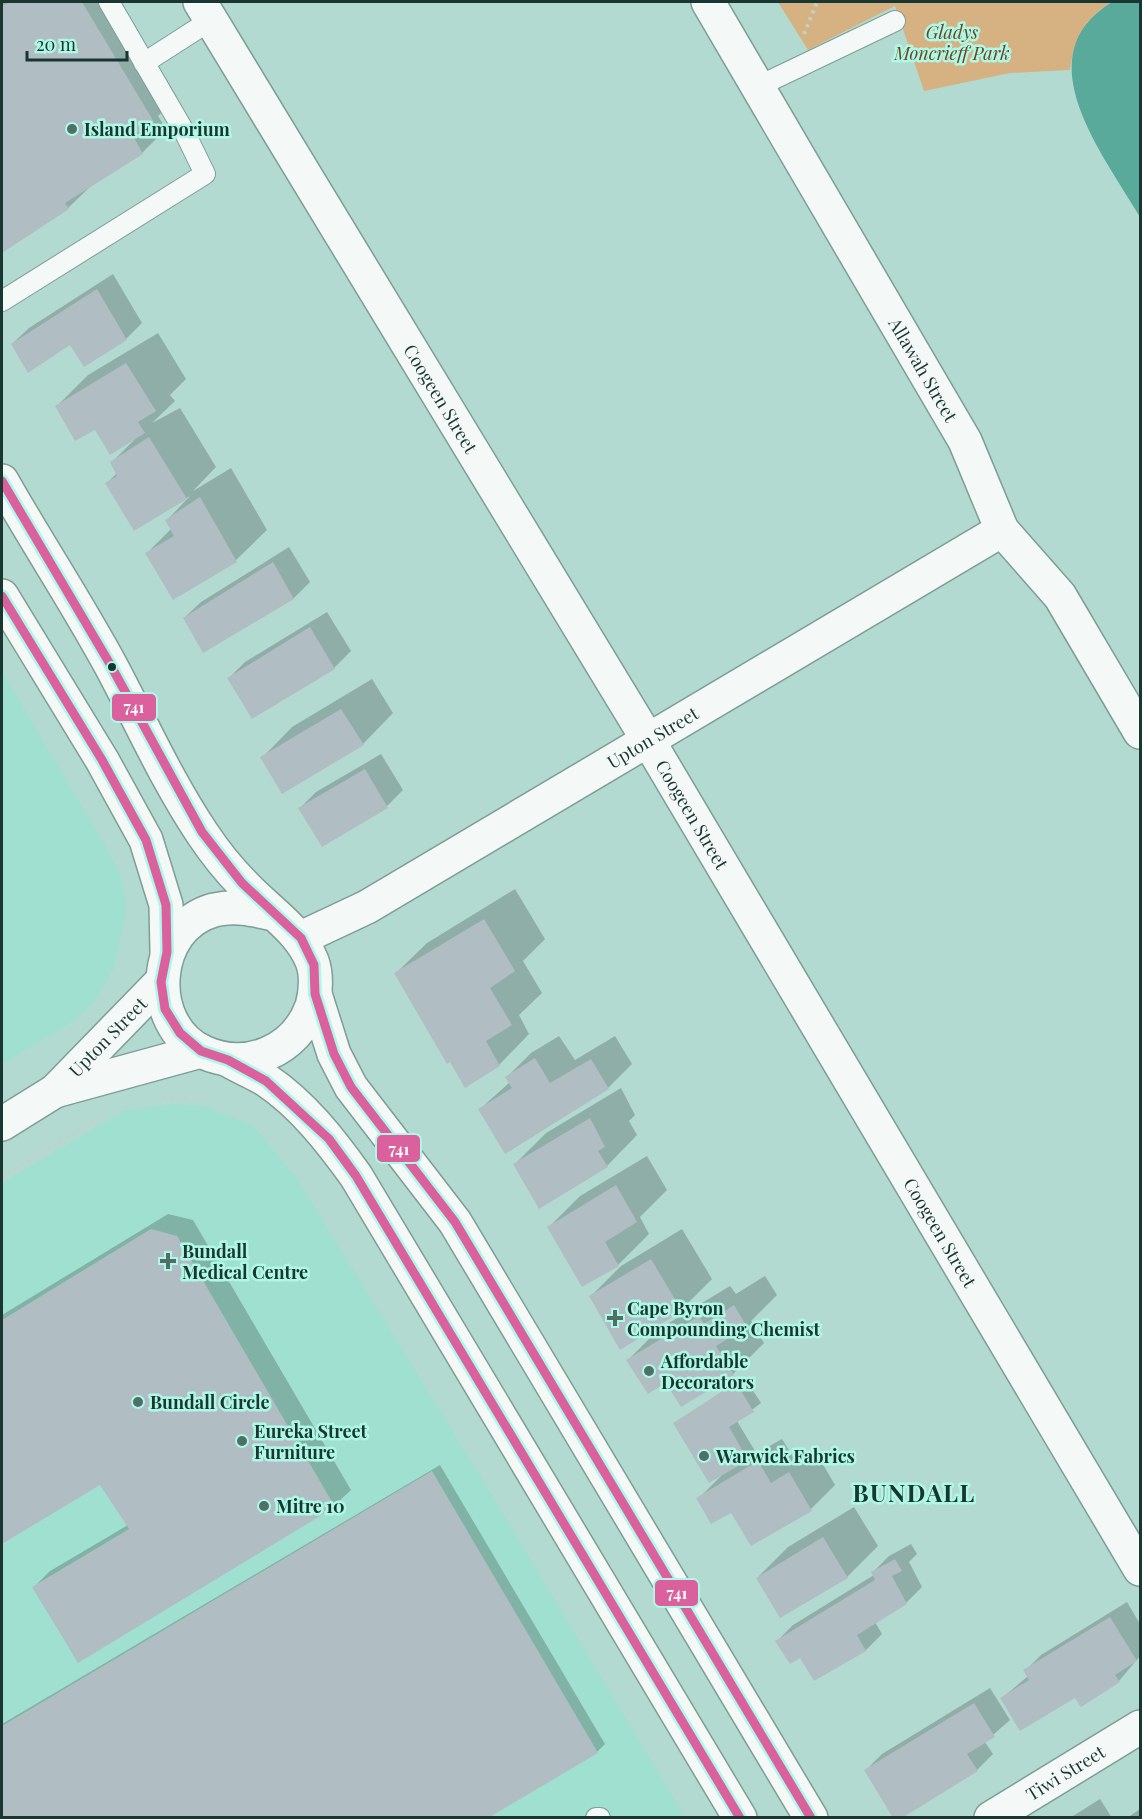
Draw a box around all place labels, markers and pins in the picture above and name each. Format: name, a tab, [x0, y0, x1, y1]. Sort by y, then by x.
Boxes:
place label: Island Emporium	[84, 117, 231, 141]
marker: Island Emporium	[65, 122, 79, 136]
unlabelled marker	[106, 661, 118, 673]
place label: Bundall Medical Centre	[182, 1239, 308, 1284]
marker: Bundall Medical Centre	[159, 1252, 177, 1270]
place label: Cape Byron Compounding Chemist	[627, 1296, 820, 1341]
marker: Cape Byron Compounding Chemist	[608, 1311, 622, 1325]
place label: Affordable Decorators	[660, 1349, 754, 1394]
marker: Affordable Decorators	[642, 1364, 656, 1378]
place label: Bundall Circle	[150, 1390, 270, 1414]
marker: Bundall Circle	[131, 1395, 145, 1409]
place label: Eureka Street Furniture	[254, 1419, 368, 1464]
marker: Eureka Street Furniture	[235, 1434, 249, 1448]
place label: Warwick Fabrics	[715, 1444, 855, 1468]
marker: Warwick Fabrics	[697, 1449, 711, 1463]
place label: Mitre 10	[276, 1494, 345, 1518]
marker: Mitre 10	[257, 1499, 271, 1513]

